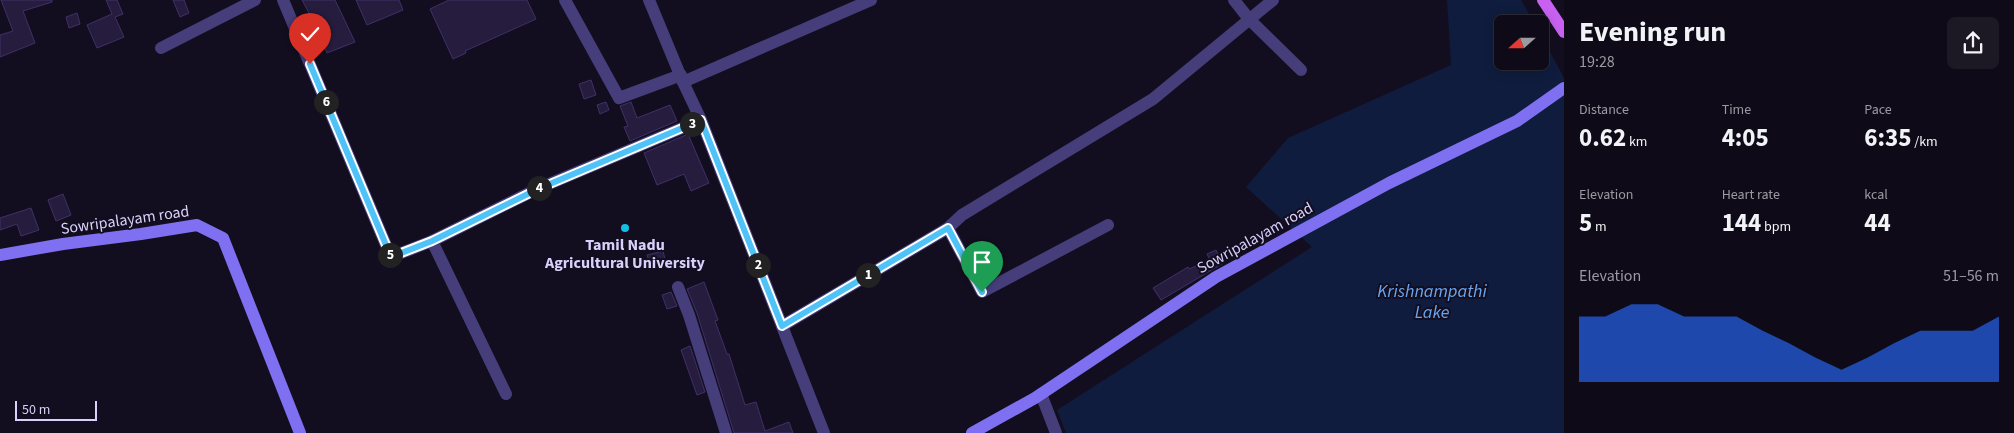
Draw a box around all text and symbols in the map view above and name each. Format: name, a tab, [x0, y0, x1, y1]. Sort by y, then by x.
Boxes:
text: Evening run	[1579, 12, 1726, 52]
pin	[289, 13, 331, 64]
north arrow	[1494, 15, 1549, 70]
map controls	[1494, 15, 1549, 70]
button: share	[1947, 17, 1999, 69]
icon: check	[296, 20, 324, 48]
text: 19:28	[1579, 51, 1615, 73]
pin: 6	[314, 90, 338, 114]
text: 6	[323, 92, 330, 112]
text: Distance	[1579, 100, 1629, 120]
text: Time	[1722, 100, 1751, 120]
text: Pace	[1864, 100, 1892, 120]
pin: 3	[680, 112, 704, 136]
text: 3	[689, 114, 696, 134]
text: 0.62	[1579, 120, 1626, 156]
text: 4:05	[1722, 120, 1769, 156]
text: 6:35	[1864, 120, 1911, 156]
text: km	[1626, 132, 1647, 152]
text: /km	[1911, 132, 1938, 152]
pin: 4	[526, 176, 552, 200]
text: 4	[536, 178, 543, 198]
text: Elevation	[1579, 185, 1634, 205]
text: Heart rate	[1722, 185, 1780, 205]
text: kcal	[1864, 185, 1888, 205]
street label: Sowripalayam road	[1193, 197, 1317, 279]
street label: Sowripalayam road	[59, 200, 191, 240]
text: 5	[1579, 205, 1592, 241]
text: 144	[1722, 205, 1761, 241]
text: 44	[1864, 205, 1891, 241]
text: m	[1592, 217, 1607, 237]
text: bpm	[1761, 217, 1791, 237]
marker: Tamil Nadu Agricultural University	[619, 222, 631, 234]
place label: Tamil Nadu Agricultural University	[544, 234, 706, 274]
pin	[961, 241, 1003, 292]
pin: 5	[378, 242, 402, 268]
text: 5	[387, 245, 394, 265]
icon: arrive	[968, 248, 996, 276]
pin: 2	[746, 252, 770, 278]
text: 2	[755, 255, 762, 275]
pin: 1	[856, 262, 880, 288]
text: 1	[865, 265, 872, 285]
text: Elevation	[1579, 265, 1641, 287]
text: 51–56 m	[1943, 265, 1999, 287]
water label: Krishnampathi Lake	[1377, 279, 1487, 325]
scale bar	[15, 398, 98, 421]
text: 50 m	[22, 400, 50, 420]

